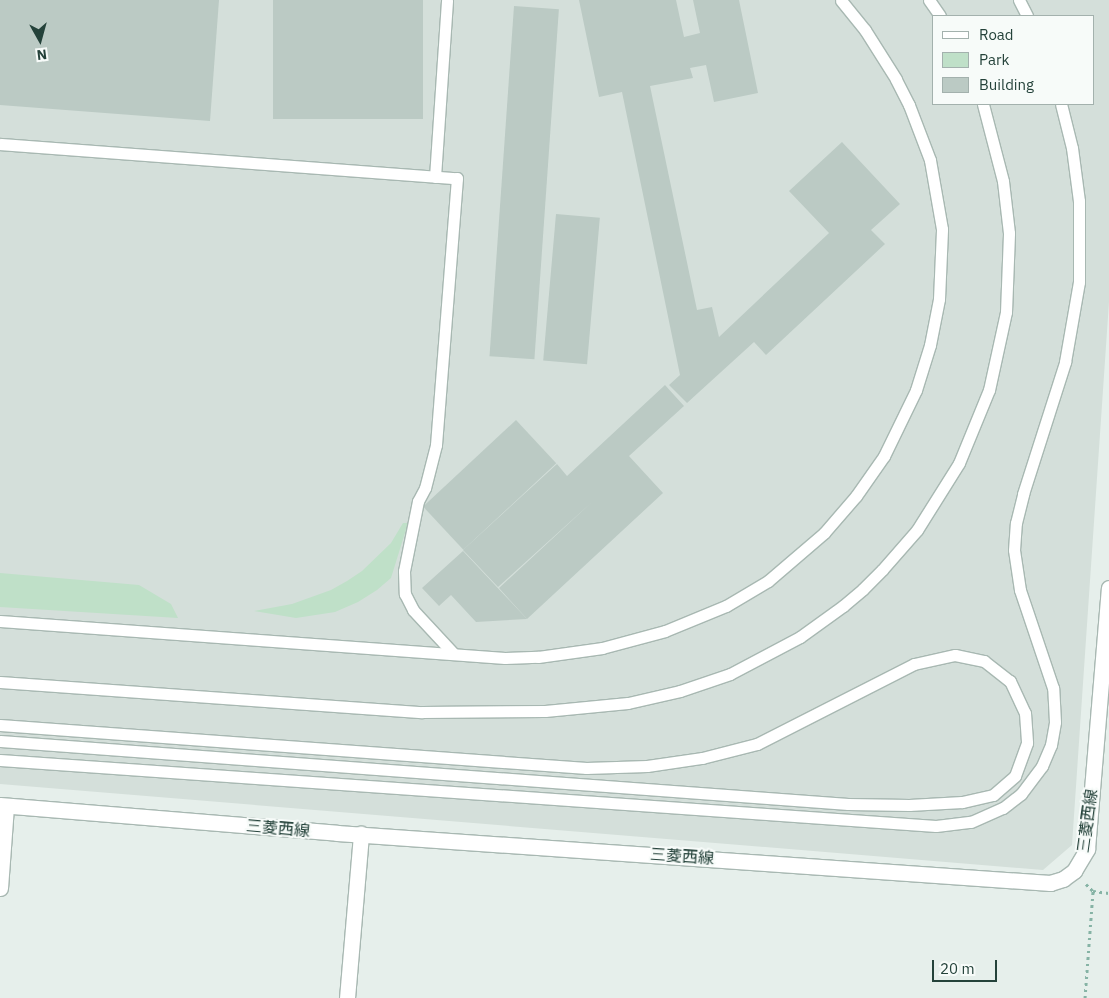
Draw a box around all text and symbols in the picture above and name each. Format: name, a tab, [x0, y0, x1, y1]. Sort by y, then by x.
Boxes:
north arrow	[15, 15, 65, 65]
legend	[932, 15, 1094, 105]
text: Road	[979, 25, 1014, 44]
text: N	[36, 45, 48, 64]
text: Park	[979, 50, 1009, 69]
text: Building	[979, 75, 1034, 94]
street label: 三菱西線	[1073, 788, 1101, 854]
street label: 三菱西線	[245, 816, 311, 840]
street label: 三菱西線	[649, 844, 715, 868]
scale bar	[934, 950, 999, 982]
text: 20 m	[940, 959, 975, 978]

